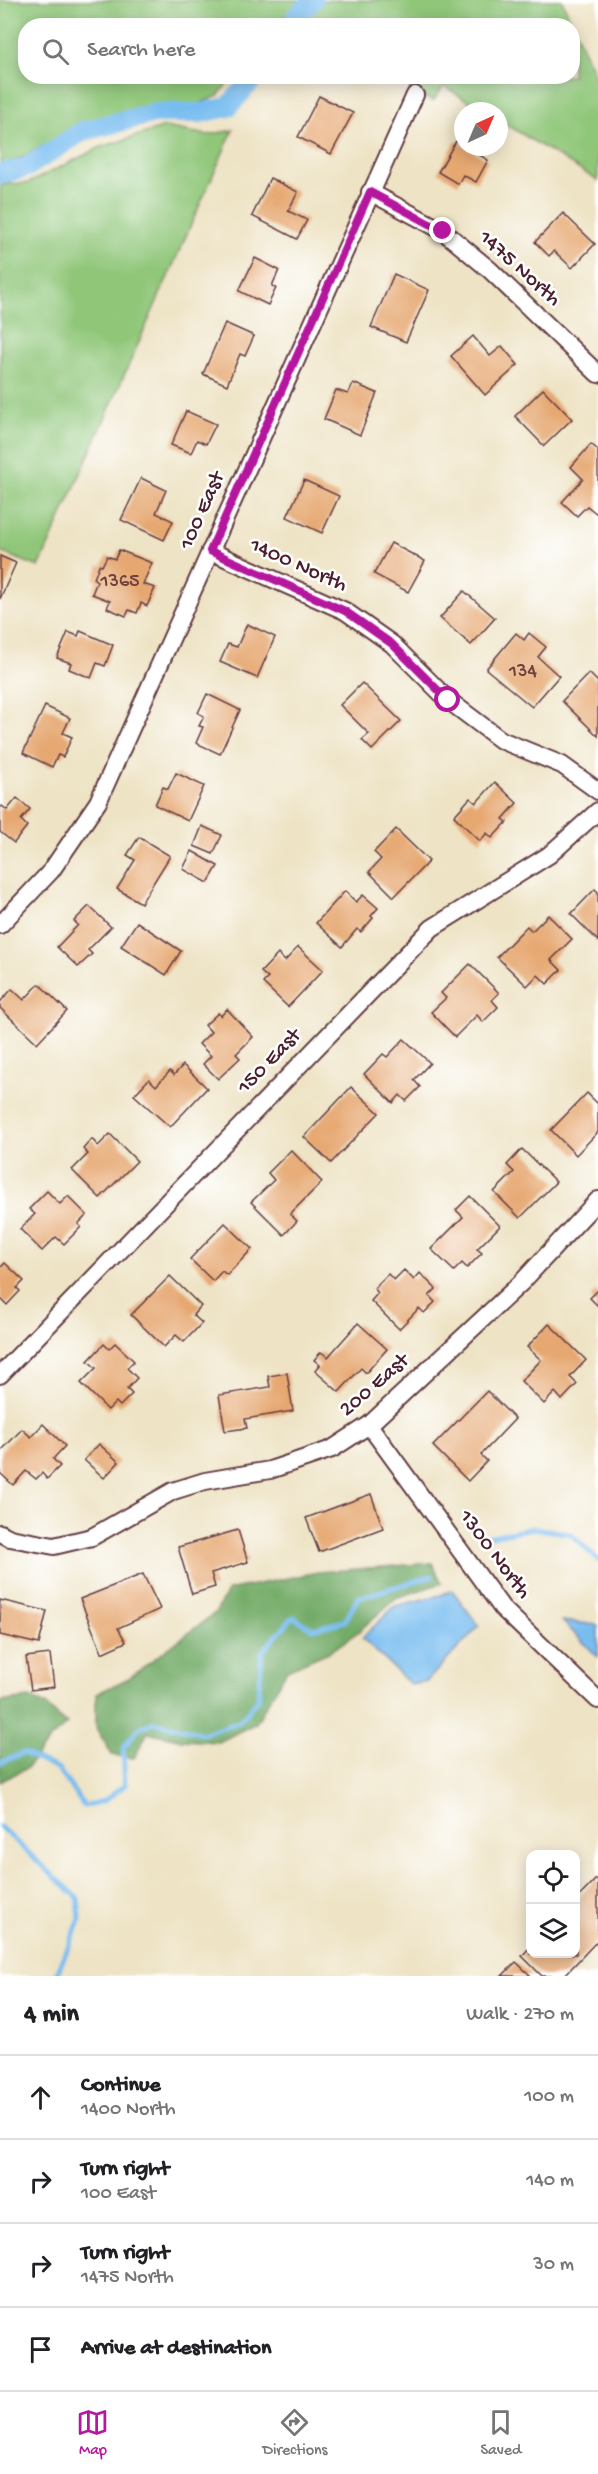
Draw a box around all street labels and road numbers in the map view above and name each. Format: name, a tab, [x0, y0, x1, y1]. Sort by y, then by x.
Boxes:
street label: 1475 North	[472, 225, 566, 313]
street label: 100 East	[174, 466, 232, 555]
street label: 1400 North	[244, 533, 351, 599]
street label: 150 East	[232, 1022, 309, 1101]
street label: 200 East	[335, 1347, 417, 1423]
street label: 1300 North	[451, 1504, 536, 1605]

